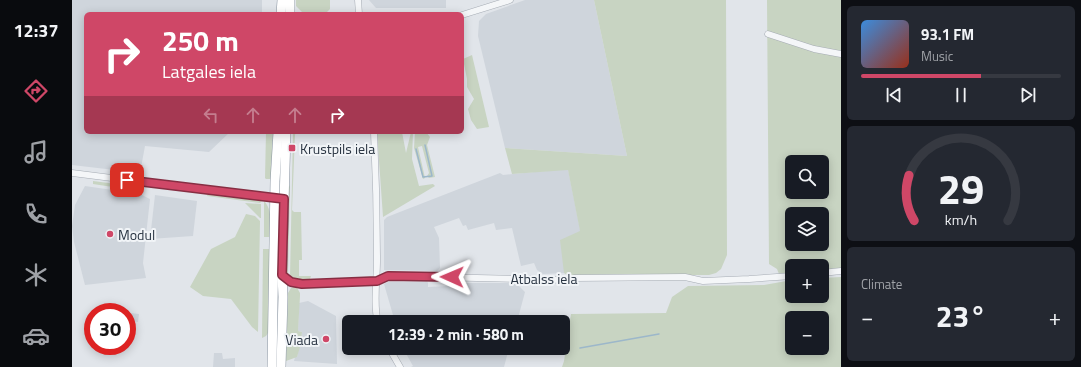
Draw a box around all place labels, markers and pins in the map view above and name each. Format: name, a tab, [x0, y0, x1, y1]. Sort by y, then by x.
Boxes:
place label: Krustpils iela	[300, 138, 375, 159]
marker: Krustpils iela	[287, 143, 297, 153]
pin	[110, 163, 144, 197]
place label: Modul	[118, 224, 155, 245]
marker: Modul	[105, 229, 115, 239]
place label: Viada	[285, 329, 318, 350]
marker: Viada	[321, 334, 331, 344]

